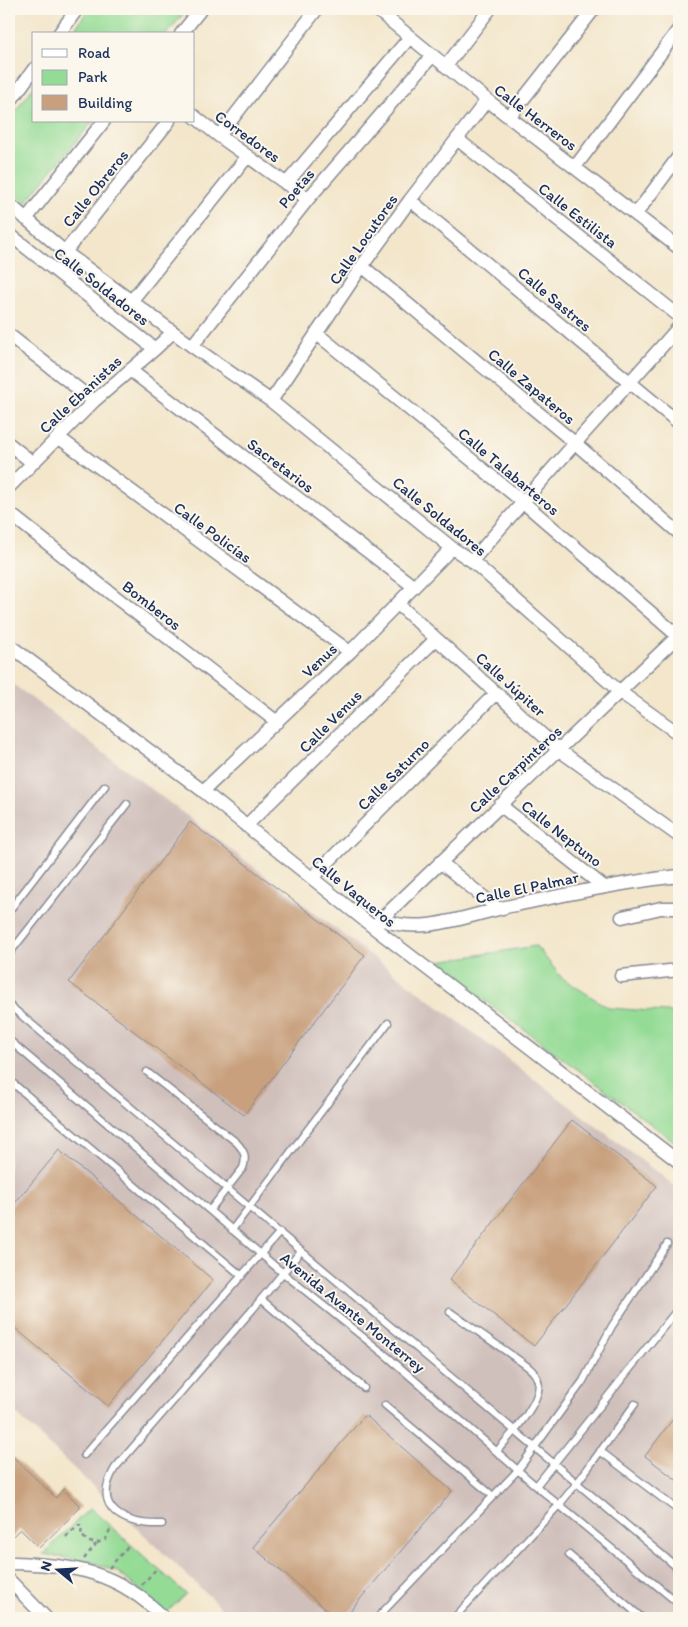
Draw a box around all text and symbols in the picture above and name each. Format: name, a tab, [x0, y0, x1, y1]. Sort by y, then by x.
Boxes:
legend	[32, 32, 195, 122]
text: Road	[78, 44, 111, 62]
text: Park	[78, 68, 108, 86]
street label: Calle Herreros	[490, 80, 581, 155]
text: Building	[78, 94, 132, 112]
street label: Corredores	[211, 106, 284, 167]
street label: Calle Obreros	[58, 146, 132, 231]
street label: Poetas	[274, 165, 318, 212]
street label: Calle Estilista	[535, 179, 621, 252]
street label: Calle Locutores	[325, 190, 402, 288]
street label: Calle Soldadores	[50, 243, 153, 329]
street label: Calle Sastres	[514, 263, 595, 336]
street label: Calle Zapateros	[484, 344, 579, 428]
street label: Calle Ebanistas	[35, 351, 125, 437]
street label: Calle Talabarteros	[454, 423, 563, 519]
street label: Sacretarios	[244, 434, 318, 497]
street label: Calle Soldadores	[389, 473, 491, 560]
street label: Calle Policías	[170, 498, 255, 567]
street label: Bomberos	[118, 577, 185, 634]
street label: Venus	[298, 639, 341, 682]
street label: Calle Júpiter	[472, 648, 549, 721]
street label: Calle Venus	[295, 686, 366, 757]
street label: Calle Carpinteros	[465, 721, 566, 817]
street label: Calle Saturno	[353, 734, 433, 814]
street label: Calle Neptuno	[517, 796, 606, 871]
street label: Calle Vaqueros	[308, 852, 400, 931]
street label: Calle El Palmar	[474, 867, 581, 908]
street label: Avenida Avante Monterrey	[276, 1248, 429, 1377]
north arrow	[32, 1544, 82, 1594]
text: N	[37, 1559, 56, 1573]

